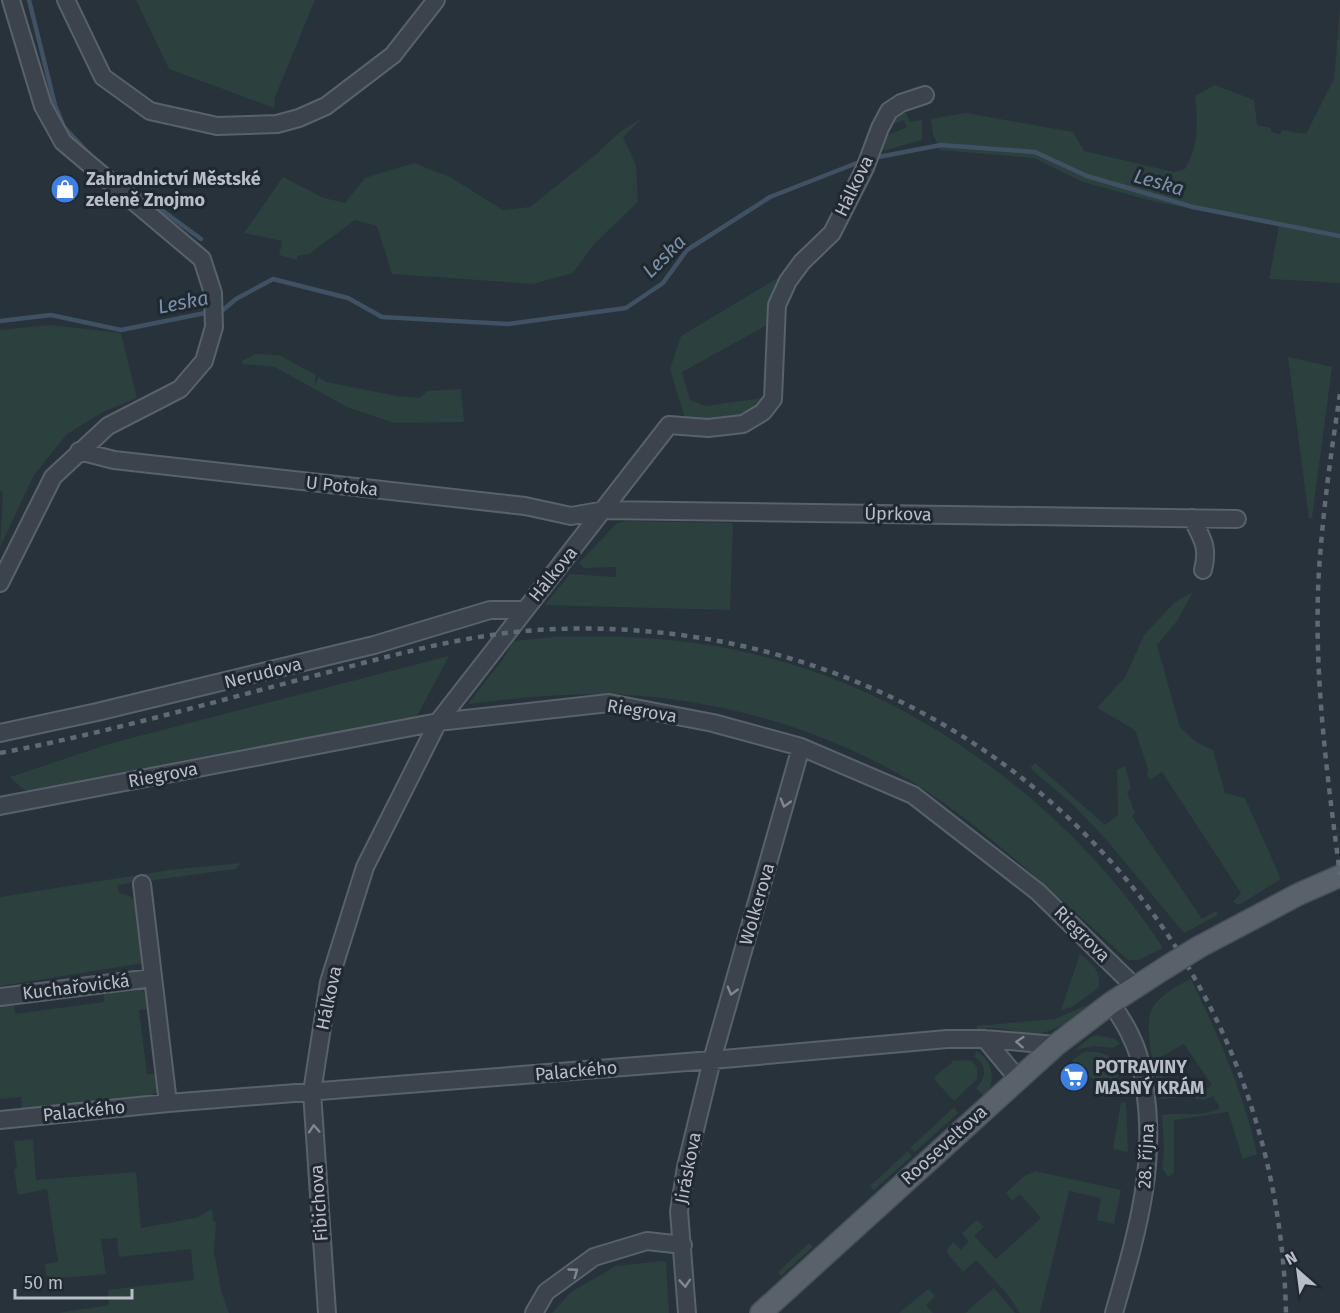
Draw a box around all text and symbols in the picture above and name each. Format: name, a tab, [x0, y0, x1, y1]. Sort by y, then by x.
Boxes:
street label: Hálkova	[830, 152, 878, 220]
water label: Leska	[1131, 163, 1187, 201]
place label: Zahradnictví Městské zeleně Znojmo	[86, 168, 261, 211]
shop icon: Zahradnictví Městské zeleně Znojmo	[49, 173, 81, 205]
water label: Leska	[637, 229, 691, 283]
water label: Leska	[156, 285, 210, 319]
street label: U Potoka	[305, 471, 379, 501]
street label: Úprkova	[864, 501, 932, 526]
street label: Hálkova	[524, 542, 582, 606]
street label: Nerudova	[222, 653, 304, 693]
street label: Riegrova	[606, 695, 678, 727]
street label: Riegrova	[126, 757, 200, 793]
one-way arrow	[780, 797, 792, 808]
street label: Wolkerova	[735, 860, 779, 948]
street label: Riegrova	[1049, 901, 1115, 967]
street label: Hálkova	[311, 964, 347, 1032]
street label: Kuchařovická	[21, 970, 131, 1004]
one-way arrow	[727, 985, 739, 996]
one-way arrow	[1016, 1036, 1025, 1049]
street label: Palackého	[534, 1056, 618, 1086]
place label: POTRAVINY MASNÝ KRÁM	[1095, 1056, 1204, 1099]
supermarket icon: POTRAVINY MASNÝ KRÁM	[1058, 1061, 1090, 1093]
street label: Palackého	[42, 1096, 126, 1126]
street label: Rooseveltova	[896, 1100, 992, 1190]
street label: 28. října	[1133, 1123, 1159, 1189]
one-way arrow	[308, 1124, 321, 1133]
street label: Jiráskova	[670, 1130, 706, 1206]
street label: Fibichova	[305, 1164, 333, 1242]
north arrow	[1268, 1241, 1328, 1301]
text: N	[1282, 1247, 1300, 1269]
scale bar	[15, 1262, 132, 1300]
one-way arrow	[567, 1268, 578, 1279]
text: 50 m	[24, 1272, 63, 1294]
one-way arrow	[679, 1278, 692, 1287]

